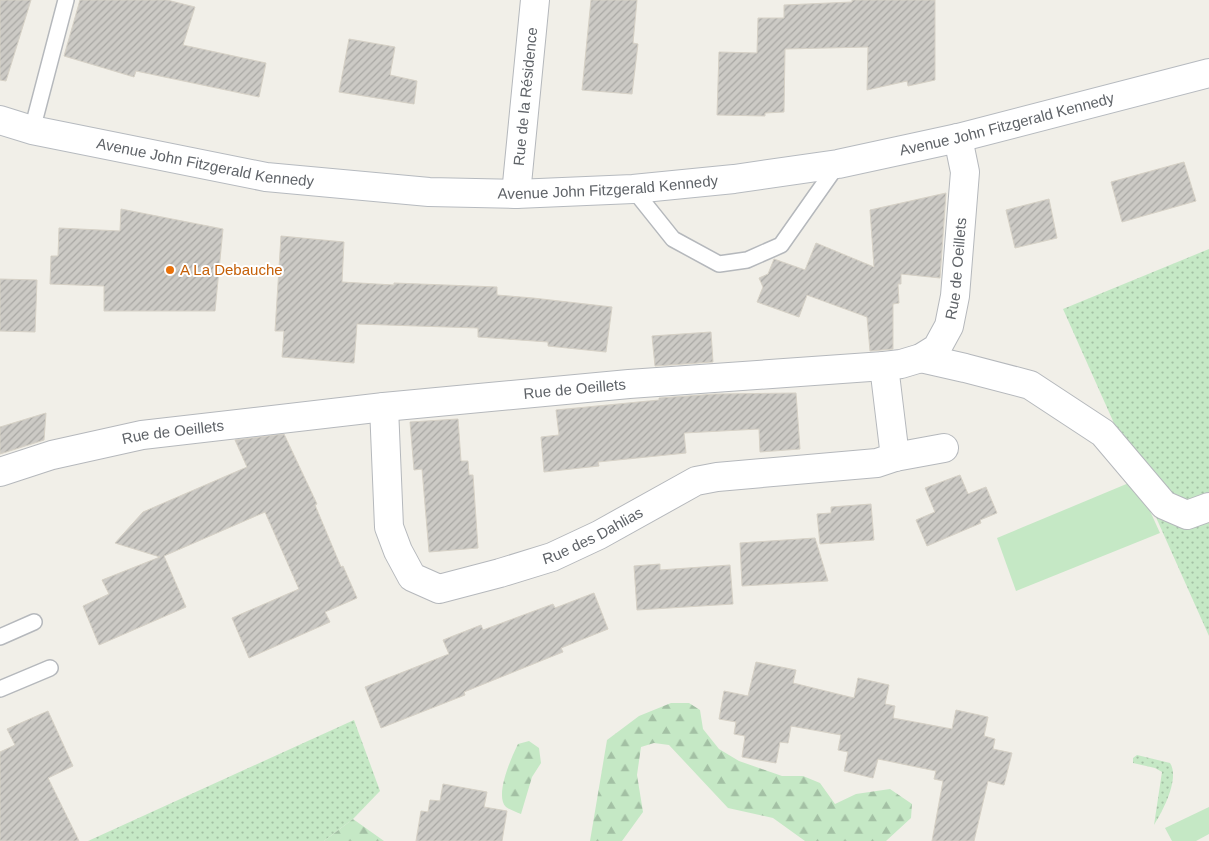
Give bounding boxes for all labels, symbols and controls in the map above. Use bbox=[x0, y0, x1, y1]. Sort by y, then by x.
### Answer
street label: Rue de la Résidence bbox=[510, 26, 540, 167]
street label: Avenue John Fitzgerald Kennedy bbox=[898, 89, 1116, 158]
street label: Avenue John Fitzgerald Kennedy bbox=[95, 134, 315, 189]
street label: Avenue John Fitzgerald Kennedy bbox=[498, 172, 719, 202]
street label: Rue de Oeillets bbox=[941, 217, 969, 321]
place label: A La Debauche bbox=[180, 261, 283, 278]
marker: A La Debauche bbox=[164, 264, 176, 276]
street label: Rue de Oeillets bbox=[523, 375, 626, 402]
street label: Rue de Oeillets bbox=[120, 417, 225, 447]
street label: Rue des Dahlias bbox=[540, 503, 646, 567]

